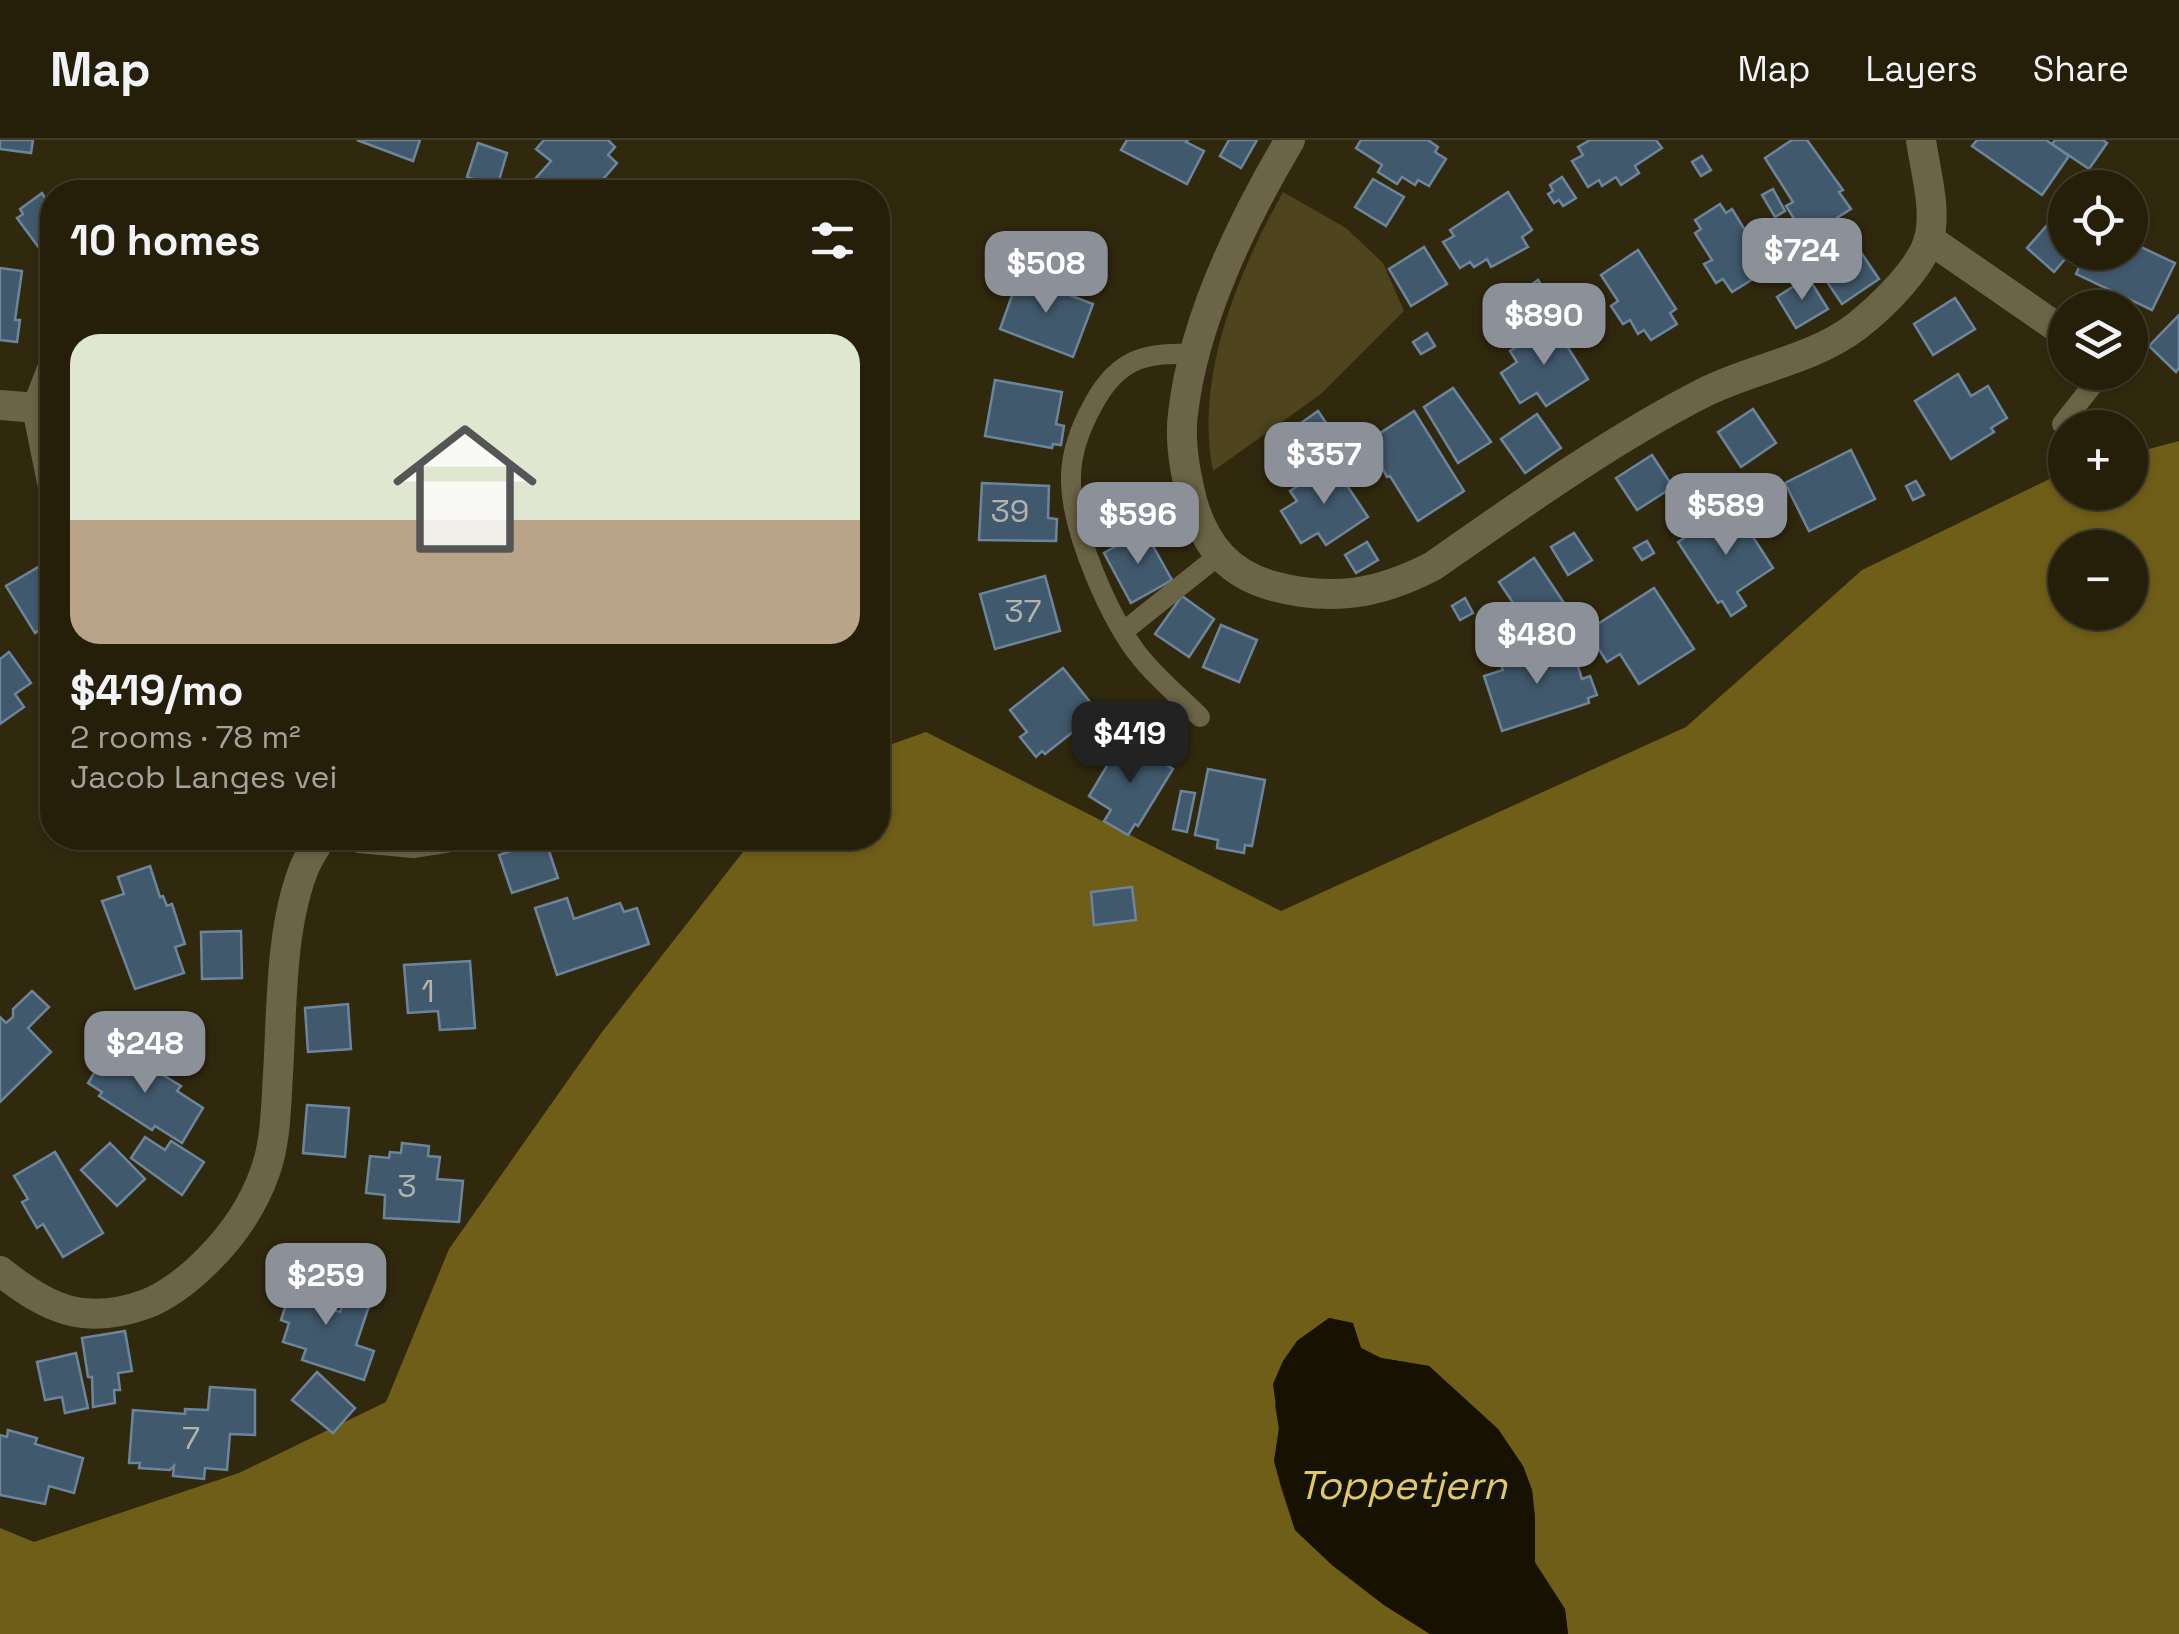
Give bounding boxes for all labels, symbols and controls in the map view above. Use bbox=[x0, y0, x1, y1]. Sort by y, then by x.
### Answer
text: Map bbox=[50, 39, 151, 100]
text: Map bbox=[1737, 47, 1810, 91]
text: Layers bbox=[1865, 47, 1978, 91]
text: Share bbox=[2033, 47, 2129, 91]
map controls bbox=[2048, 170, 2148, 630]
button: locate bbox=[2048, 170, 2148, 270]
icon: filters bbox=[805, 213, 860, 268]
text: 10 homes bbox=[70, 214, 261, 267]
pin: $724 bbox=[1743, 218, 1861, 303]
text: $724 bbox=[1764, 230, 1840, 270]
pin: $508 bbox=[987, 231, 1105, 316]
text: $508 bbox=[1007, 243, 1085, 283]
pin: $890 bbox=[1485, 283, 1603, 368]
button: layers bbox=[2048, 290, 2148, 390]
text: $890 bbox=[1504, 295, 1584, 335]
icon: home bbox=[375, 399, 555, 579]
button: + bbox=[2048, 410, 2148, 510]
pin: $357 bbox=[1265, 422, 1383, 507]
text: $357 bbox=[1286, 434, 1362, 474]
pin: $589 bbox=[1667, 473, 1785, 558]
pin: $596 bbox=[1079, 482, 1197, 567]
text: $589 bbox=[1687, 485, 1765, 525]
house number: 39 bbox=[991, 491, 1029, 531]
text: $596 bbox=[1099, 494, 1177, 534]
button: − bbox=[2048, 530, 2148, 630]
house number: 37 bbox=[1004, 591, 1042, 631]
pin: $480 bbox=[1478, 602, 1596, 687]
text: $480 bbox=[1497, 614, 1577, 654]
text: $419/mo bbox=[70, 664, 243, 717]
pin: $419 bbox=[1071, 701, 1189, 786]
text: $419 bbox=[1094, 713, 1166, 753]
text: 2 rooms · 78 m² bbox=[70, 717, 301, 757]
text: Jacob Langes vei bbox=[70, 757, 337, 797]
house number: 1 bbox=[421, 971, 435, 1011]
pin: $248 bbox=[86, 1011, 204, 1096]
text: $248 bbox=[106, 1023, 184, 1063]
house number: 3 bbox=[397, 1166, 417, 1206]
pin: $259 bbox=[267, 1243, 385, 1328]
text: $259 bbox=[287, 1255, 365, 1295]
house number: 7 bbox=[182, 1418, 200, 1458]
water label: Toppetjern bbox=[1297, 1460, 1509, 1511]

